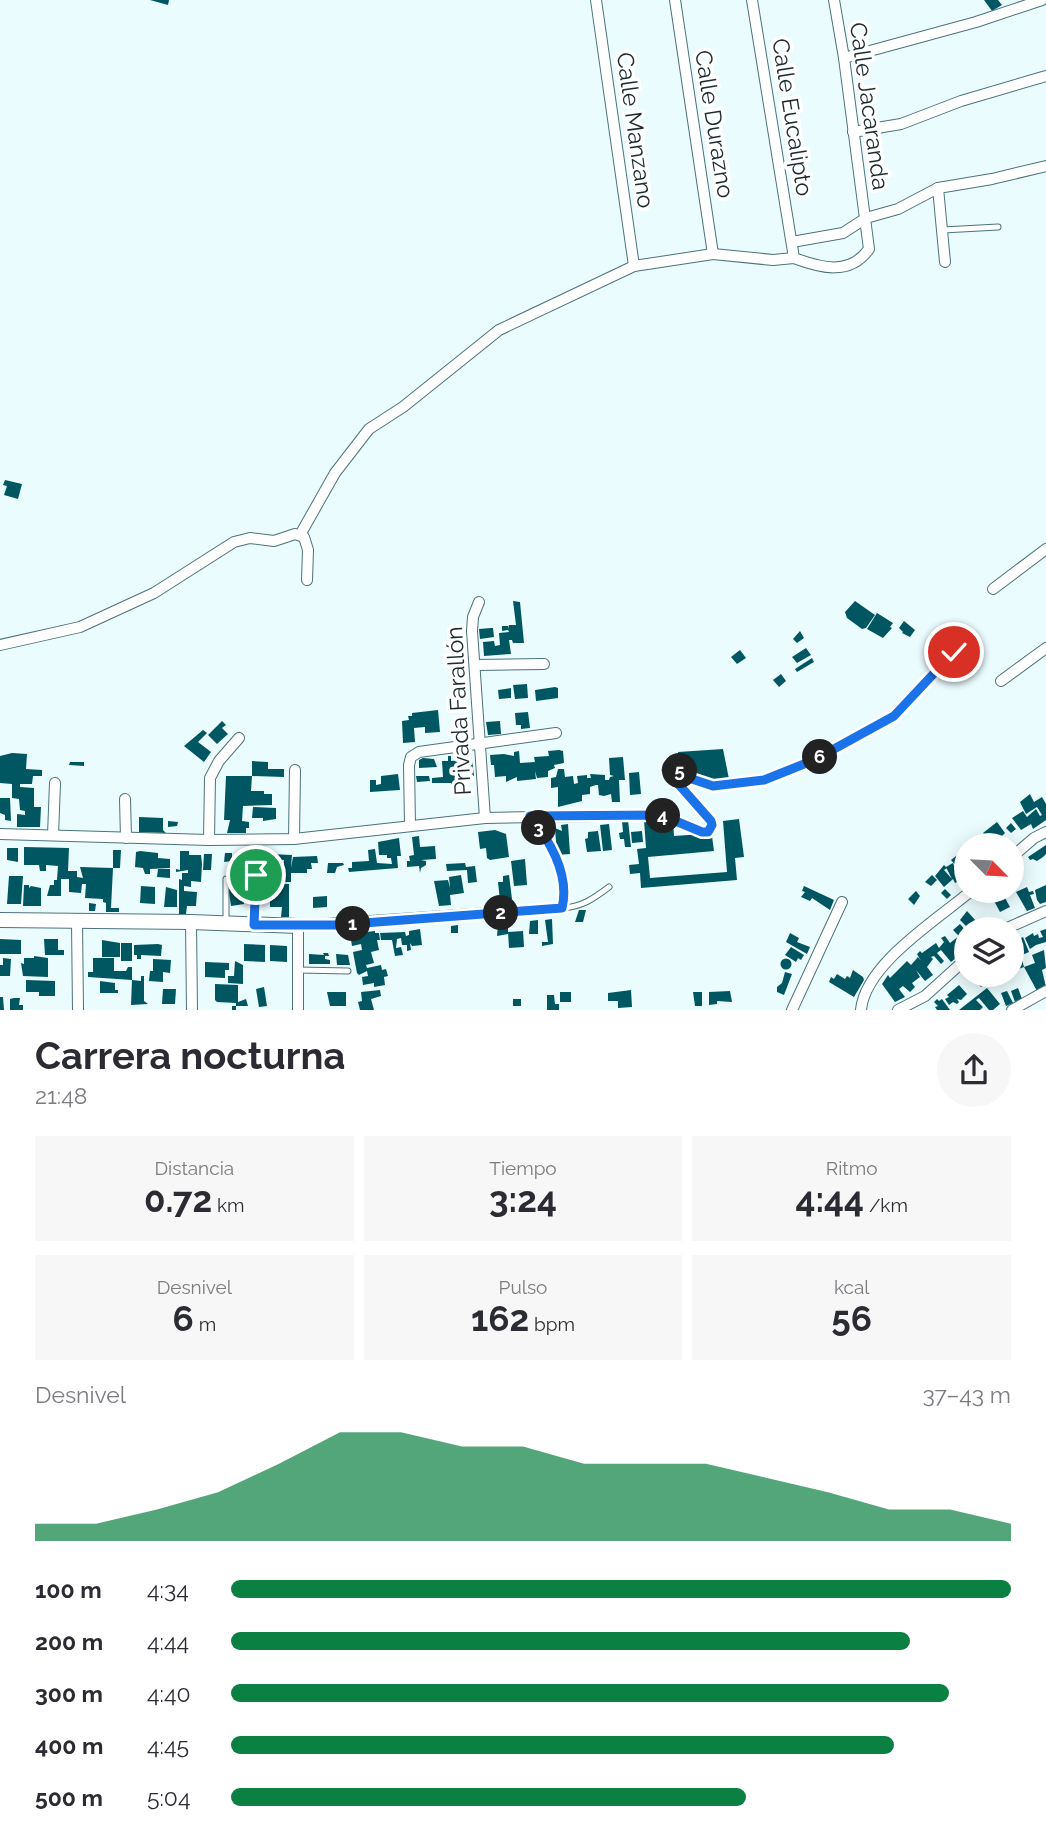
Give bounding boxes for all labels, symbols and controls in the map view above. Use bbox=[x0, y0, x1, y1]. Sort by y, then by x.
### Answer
street label: Calle Jacaranda bbox=[845, 20, 895, 192]
street label: Calle Eucalipto bbox=[767, 36, 819, 198]
street label: Calle Durazno bbox=[690, 48, 740, 200]
street label: Calle Manzano bbox=[612, 50, 660, 210]
pin bbox=[924, 622, 984, 682]
street label: Privada Farallón bbox=[440, 626, 476, 796]
icon: check bbox=[935, 633, 973, 671]
pin: 6 bbox=[802, 740, 838, 774]
text: 6 bbox=[814, 745, 825, 767]
pin: 5 bbox=[662, 754, 698, 788]
text: 5 bbox=[674, 759, 685, 781]
pin: 4 bbox=[646, 798, 680, 834]
text: 4 bbox=[657, 804, 668, 826]
pin: 3 bbox=[522, 810, 556, 846]
text: 3 bbox=[533, 816, 544, 838]
north arrow bbox=[954, 833, 1024, 903]
map controls bbox=[954, 833, 1024, 987]
pin bbox=[226, 845, 286, 905]
icon: arrive bbox=[237, 856, 275, 894]
pin: 2 bbox=[484, 895, 518, 930]
text: 2 bbox=[495, 901, 506, 923]
pin: 1 bbox=[336, 906, 370, 942]
text: 1 bbox=[348, 912, 357, 934]
button: layers bbox=[954, 917, 1024, 987]
text: Carrera nocturna bbox=[35, 1033, 345, 1078]
button: share bbox=[937, 1033, 1011, 1107]
text: 21:48 bbox=[35, 1082, 87, 1109]
text: Distancia bbox=[155, 1157, 234, 1179]
text: Tiempo bbox=[489, 1157, 557, 1179]
text: Ritmo bbox=[826, 1157, 877, 1179]
text: 0.72 bbox=[144, 1179, 212, 1220]
text: 3:24 bbox=[489, 1179, 557, 1220]
text: 4:44 bbox=[795, 1179, 864, 1220]
text: km bbox=[212, 1194, 245, 1216]
text: /km bbox=[864, 1194, 908, 1216]
text: Desnivel bbox=[157, 1276, 232, 1298]
text: Pulso bbox=[499, 1276, 547, 1298]
text: kcal bbox=[834, 1276, 869, 1298]
text: 6 bbox=[173, 1298, 194, 1339]
text: 162 bbox=[471, 1298, 529, 1339]
text: 56 bbox=[831, 1298, 872, 1339]
text: m bbox=[194, 1313, 216, 1335]
text: bpm bbox=[529, 1313, 575, 1335]
text: Desnivel bbox=[35, 1381, 126, 1408]
text: 37–43 m bbox=[922, 1381, 1011, 1408]
text: 100 m bbox=[35, 1576, 102, 1603]
text: 4:34 bbox=[147, 1576, 189, 1603]
text: 200 m bbox=[35, 1628, 103, 1655]
text: 4:44 bbox=[147, 1628, 189, 1655]
text: 300 m bbox=[35, 1680, 103, 1707]
text: 4:40 bbox=[147, 1680, 191, 1707]
text: 400 m bbox=[35, 1732, 103, 1759]
text: 4:45 bbox=[147, 1732, 189, 1759]
text: 500 m bbox=[35, 1784, 103, 1811]
text: 5:04 bbox=[147, 1784, 191, 1811]

